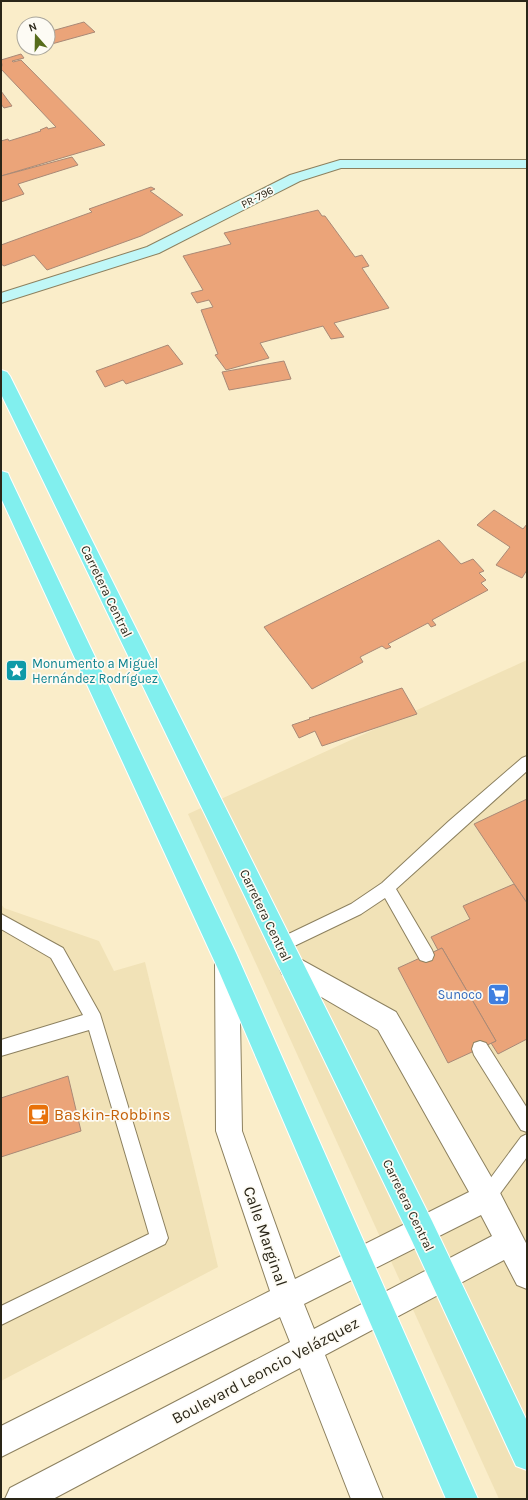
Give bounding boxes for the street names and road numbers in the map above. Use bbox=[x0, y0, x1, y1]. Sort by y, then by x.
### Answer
street label: PR-796 bbox=[239, 184, 276, 211]
street label: Carretera Central bbox=[78, 543, 135, 640]
street label: Carretera Central bbox=[237, 867, 294, 964]
street label: Carretera Central bbox=[380, 1157, 437, 1254]
street label: Calle Marginal bbox=[240, 1184, 291, 1289]
street label: Boulevard Leoncio Velázquez bbox=[168, 1313, 362, 1428]

